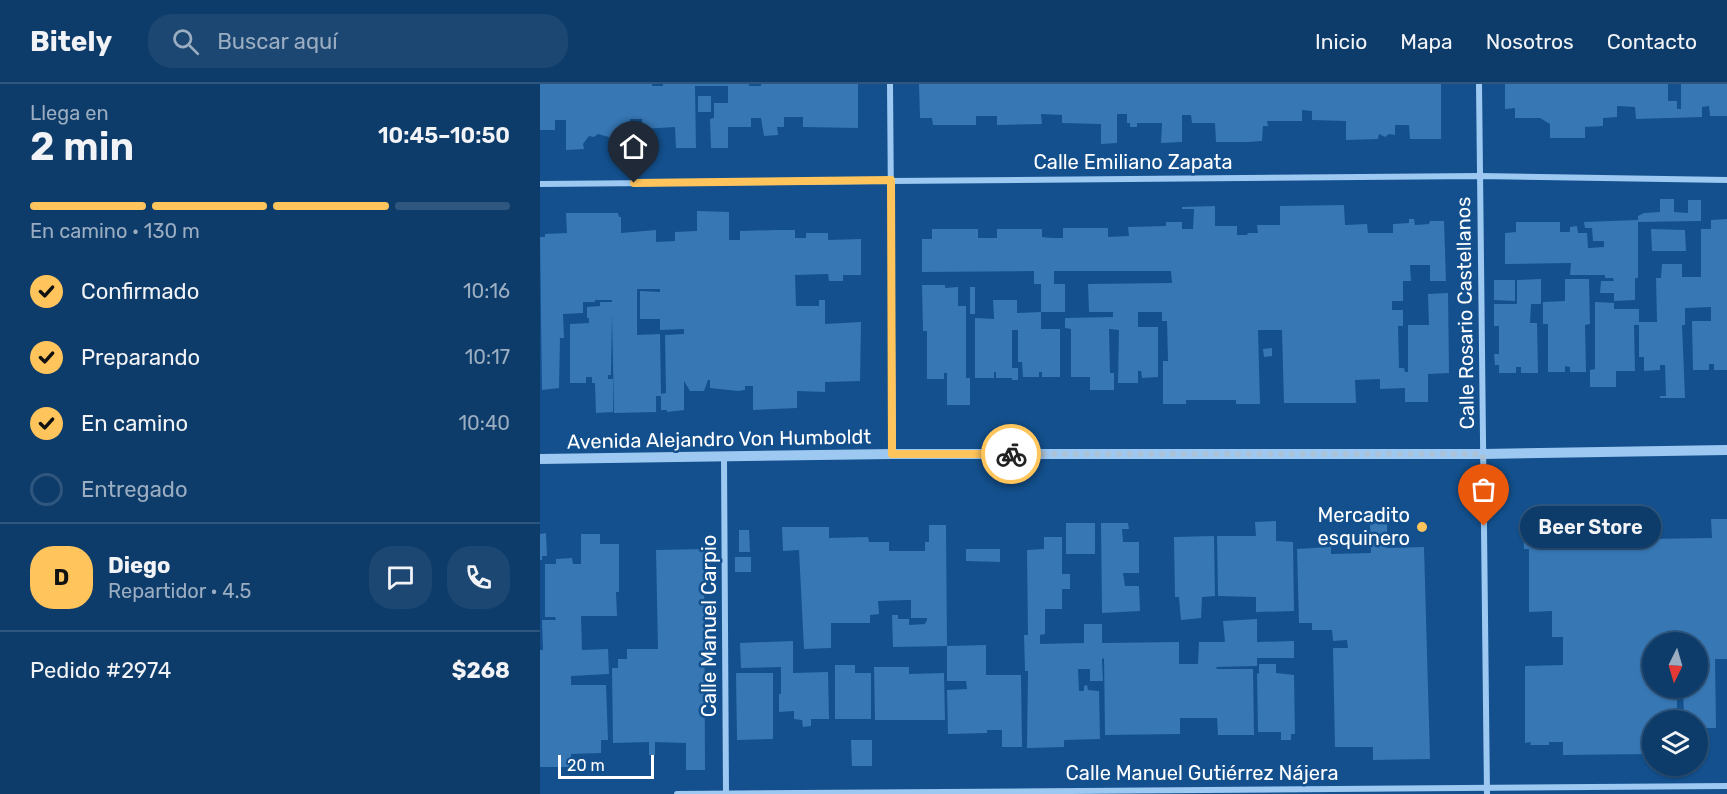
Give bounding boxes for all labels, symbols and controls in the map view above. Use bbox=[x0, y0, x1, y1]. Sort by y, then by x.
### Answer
search box bbox=[148, 14, 568, 68]
text: Bitely bbox=[30, 25, 112, 58]
icon: search bbox=[169, 25, 202, 58]
text: Buscar aquí bbox=[217, 28, 338, 55]
text: Inicio bbox=[1315, 29, 1367, 54]
text: Mapa bbox=[1400, 29, 1453, 54]
text: Nosotros bbox=[1486, 29, 1574, 54]
text: Contacto bbox=[1607, 29, 1697, 54]
text: Llega en bbox=[30, 101, 109, 125]
pin bbox=[608, 121, 659, 183]
text: 10:45–10:50 bbox=[378, 122, 510, 149]
text: 2 min bbox=[30, 124, 134, 170]
icon: home bbox=[617, 130, 650, 163]
street label: Calle Emiliano Zapata bbox=[1034, 150, 1232, 174]
street label: Calle Rosario Castellanos bbox=[1451, 196, 1479, 430]
text: En camino · 130 m bbox=[30, 219, 200, 243]
icon: check bbox=[30, 275, 63, 308]
text: Confirmado bbox=[81, 278, 199, 305]
text: 10:16 bbox=[463, 279, 510, 303]
icon: check bbox=[30, 341, 63, 374]
text: Preparando bbox=[81, 344, 200, 371]
text: 10:17 bbox=[465, 345, 510, 369]
icon: check bbox=[30, 407, 63, 440]
text: En camino bbox=[81, 410, 188, 437]
text: 10:40 bbox=[459, 411, 510, 435]
street label: Avenida Alejandro Von Humboldt bbox=[567, 424, 872, 454]
courier bbox=[981, 424, 1041, 484]
icon: bike bbox=[995, 438, 1028, 471]
pin bbox=[1458, 464, 1509, 526]
icon: bag bbox=[1467, 473, 1500, 506]
text: Entregado bbox=[81, 476, 188, 503]
place label: Mercadito esquinero bbox=[1317, 503, 1410, 550]
callout: Beer Store bbox=[1520, 505, 1661, 547]
text: Beer Store bbox=[1538, 515, 1643, 539]
marker: Mercadito esquinero bbox=[1415, 520, 1429, 534]
street label: Calle Manuel Carpio bbox=[697, 535, 721, 717]
button: chat bbox=[369, 546, 432, 609]
button: phone bbox=[447, 546, 510, 609]
text: Diego bbox=[108, 552, 171, 579]
text: D bbox=[54, 564, 69, 591]
text: Repartidor · 4.5 bbox=[108, 579, 251, 603]
north arrow bbox=[1642, 632, 1708, 698]
map controls bbox=[1642, 632, 1708, 776]
text: Pedido #2974 bbox=[30, 657, 171, 684]
text: $268 bbox=[452, 657, 510, 684]
button: layers bbox=[1642, 710, 1708, 776]
scale bar bbox=[558, 752, 654, 780]
text: 20 m bbox=[567, 756, 605, 775]
street label: Calle Manuel Gutiérrez Nájera bbox=[1066, 761, 1338, 785]

